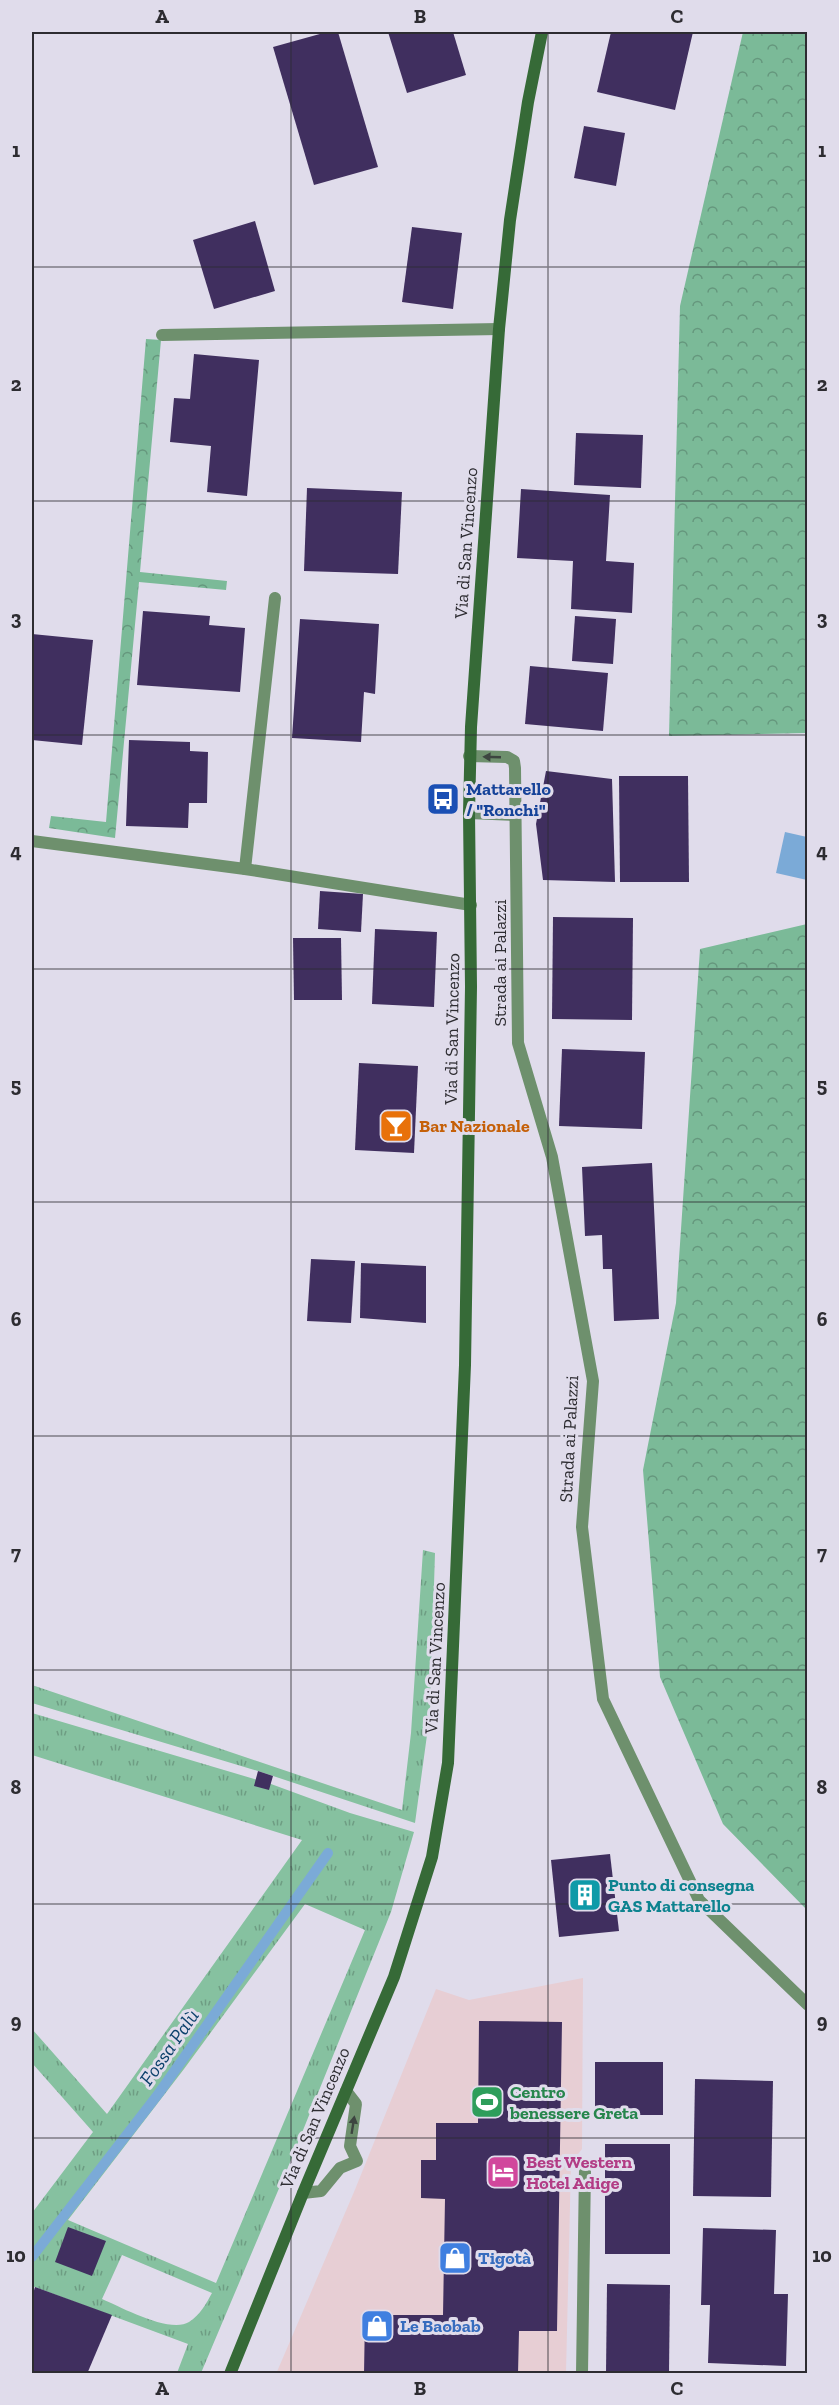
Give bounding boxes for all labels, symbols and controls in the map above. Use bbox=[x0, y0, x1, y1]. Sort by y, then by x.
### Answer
text: A bbox=[155, 4, 169, 28]
text: B bbox=[414, 4, 426, 28]
text: C bbox=[671, 4, 684, 28]
text: 1 bbox=[12, 138, 20, 162]
text: 1 bbox=[818, 138, 826, 162]
text: 2 bbox=[11, 372, 22, 396]
text: 2 bbox=[817, 372, 828, 396]
street label: Via di San Vincenzo bbox=[450, 467, 482, 620]
text: 3 bbox=[11, 606, 22, 630]
text: 3 bbox=[817, 606, 828, 630]
one-way arrow bbox=[483, 752, 502, 762]
place label: Mattarello / "Ronchi" bbox=[466, 778, 551, 821]
bus stop icon: Mattarello / "Ronchi" bbox=[425, 781, 461, 817]
text: 4 bbox=[10, 839, 22, 863]
text: 4 bbox=[816, 839, 828, 863]
street label: Strada ai Palazzi bbox=[489, 899, 511, 1027]
street label: Via di San Vincenzo bbox=[440, 953, 464, 1106]
text: 5 bbox=[11, 1073, 21, 1097]
text: 5 bbox=[817, 1073, 827, 1097]
bar icon: Bar Nazionale bbox=[378, 1108, 414, 1144]
place label: Bar Nazionale bbox=[419, 1115, 530, 1137]
text: 6 bbox=[11, 1307, 22, 1331]
text: 6 bbox=[817, 1307, 828, 1331]
street label: Strada ai Palazzi bbox=[555, 1375, 583, 1503]
text: 7 bbox=[11, 1541, 21, 1565]
text: 7 bbox=[817, 1541, 827, 1565]
street label: Via di San Vincenzo bbox=[420, 1582, 450, 1735]
text: 8 bbox=[11, 1775, 22, 1799]
text: 8 bbox=[817, 1775, 828, 1799]
place label: Punto di consegna GAS Mattarello bbox=[608, 1874, 754, 1917]
building icon: Punto di consegna GAS Mattarello bbox=[567, 1877, 603, 1913]
water label: Fossa Palù bbox=[134, 2004, 204, 2090]
text: 9 bbox=[11, 2009, 22, 2033]
text: 9 bbox=[817, 2009, 828, 2033]
street label: Via di San Vincenzo bbox=[275, 2044, 355, 2193]
place label: Centro benessere Greta bbox=[509, 2081, 638, 2124]
sports icon: Centro benessere Greta bbox=[469, 2084, 505, 2120]
one-way arrow bbox=[349, 2116, 358, 2135]
place label: Best Western Hotel Adige bbox=[526, 2151, 633, 2194]
hotel icon: Best Western Hotel Adige bbox=[485, 2154, 521, 2190]
shop icon: Tigotà bbox=[437, 2240, 473, 2276]
text: 10 bbox=[6, 2243, 26, 2267]
text: 10 bbox=[812, 2243, 832, 2267]
place label: Tigotà bbox=[478, 2247, 531, 2269]
shop icon: Le Baobab bbox=[359, 2308, 395, 2344]
place label: Le Baobab bbox=[400, 2315, 481, 2337]
text: A bbox=[155, 2376, 169, 2400]
text: B bbox=[414, 2376, 426, 2400]
text: C bbox=[671, 2376, 684, 2400]

